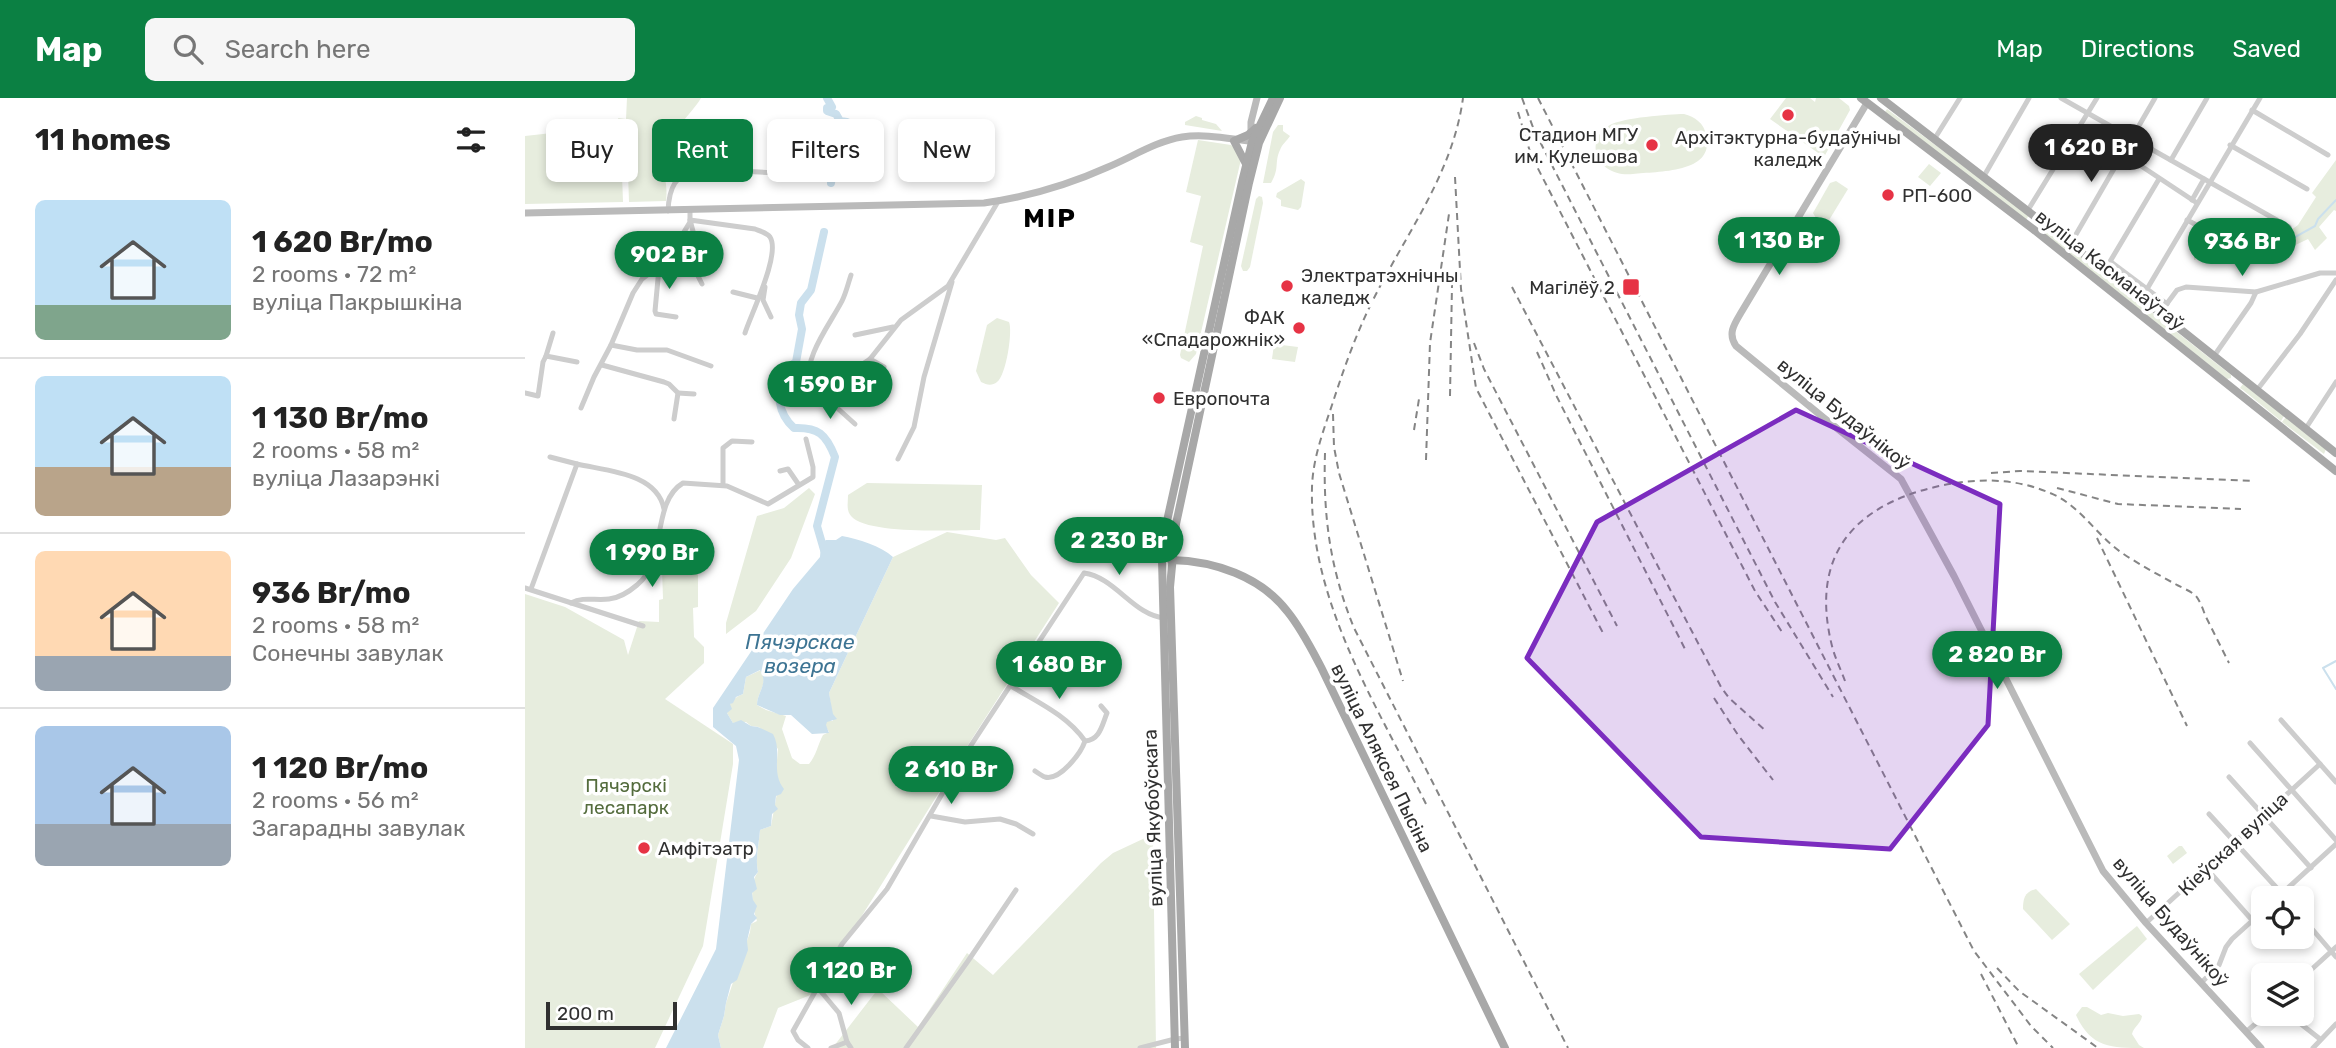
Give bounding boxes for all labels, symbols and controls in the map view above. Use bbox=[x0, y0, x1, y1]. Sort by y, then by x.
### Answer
search box bbox=[145, 18, 635, 81]
text: Map bbox=[35, 30, 103, 69]
icon: search bbox=[169, 30, 207, 68]
text: Search here bbox=[225, 34, 370, 65]
text: Map bbox=[1996, 35, 2043, 63]
text: Directions bbox=[2081, 35, 2194, 63]
text: Saved bbox=[2232, 35, 2301, 63]
marker: Архітэктурна-будаўнічы каледж bbox=[1780, 107, 1796, 123]
chip: Buy bbox=[546, 119, 638, 182]
chip: Rent bbox=[652, 119, 753, 182]
chip: Filters bbox=[767, 119, 884, 182]
chip: New bbox=[898, 119, 995, 182]
icon: filters bbox=[452, 121, 490, 159]
text: 11 homes bbox=[35, 122, 171, 158]
place label: Стадион МГУ им. Кулешова bbox=[1514, 123, 1639, 168]
pin: 1 620 Br bbox=[2019, 125, 2163, 184]
place label: Архітэктурна-будаўнічы каледж bbox=[1675, 126, 1901, 171]
text: 1 620 Br bbox=[2044, 133, 2138, 161]
marker: Стадион МГУ им. Кулешова bbox=[1644, 137, 1660, 153]
place label: РП-600 bbox=[1902, 184, 1972, 207]
marker: РП-600 bbox=[1880, 187, 1896, 203]
district label: МІР bbox=[1023, 203, 1077, 234]
street label: вуліца Касманаўтаў bbox=[2031, 205, 2189, 335]
pin: 1 130 Br bbox=[1707, 218, 1851, 277]
pin: 936 Br bbox=[2185, 218, 2299, 278]
text: 1 620 Br/mo bbox=[252, 224, 433, 260]
text: 1 130 Br bbox=[1734, 226, 1824, 254]
text: 936 Br bbox=[2204, 227, 2280, 255]
icon: home bbox=[91, 228, 175, 312]
pin: 902 Br bbox=[612, 232, 726, 291]
text: 902 Br bbox=[631, 240, 707, 268]
text: 2 rooms · 72 m² bbox=[252, 260, 416, 288]
place label: Электратэхнічны каледж bbox=[1301, 264, 1458, 309]
place label: Магілёў 2 bbox=[1529, 276, 1615, 299]
marker: Магілёў 2 bbox=[1621, 277, 1641, 297]
marker: Электратэхнічны каледж bbox=[1279, 278, 1295, 294]
text: вуліца Пакрышкіна bbox=[252, 288, 462, 316]
place label: ФАК «Спадарожнік» bbox=[1142, 306, 1285, 351]
marker: ФАК «Спадарожнік» bbox=[1291, 320, 1307, 336]
street label: вуліца Будаўнікоў bbox=[1773, 353, 1915, 475]
pin: 1 590 Br bbox=[758, 362, 902, 421]
text: 1 590 Br bbox=[783, 370, 877, 398]
place label: Европочта bbox=[1173, 387, 1270, 410]
marker: Европочта bbox=[1151, 390, 1167, 406]
text: 1 130 Br/mo bbox=[252, 400, 429, 436]
icon: home bbox=[91, 404, 175, 488]
text: 2 rooms · 58 m² bbox=[252, 436, 419, 464]
text: вуліца Лазарэнкі bbox=[252, 464, 440, 492]
pin: 2 230 Br bbox=[1047, 518, 1191, 577]
text: 2 230 Br bbox=[1070, 526, 1168, 554]
pin: 1 990 Br bbox=[580, 530, 724, 589]
text: 1 990 Br bbox=[606, 538, 699, 566]
text: 936 Br/mo bbox=[252, 575, 410, 611]
icon: home bbox=[91, 579, 175, 663]
text: 2 rooms · 58 m² bbox=[252, 611, 419, 639]
water label: Пячэрскае возера bbox=[746, 629, 855, 678]
pin: 2 820 Br bbox=[1925, 632, 2069, 691]
text: Сонечны завулак bbox=[252, 639, 444, 667]
text: 2 820 Br bbox=[1948, 640, 2046, 668]
pin: 1 680 Br bbox=[987, 642, 1131, 701]
text: 1 680 Br bbox=[1012, 650, 1106, 678]
street label: вуліца Аляксея Пысіна bbox=[1326, 660, 1438, 856]
street label: вуліца Якубоўскага bbox=[1138, 729, 1168, 907]
pin: 2 610 Br bbox=[879, 746, 1023, 806]
text: 1 120 Br/mo bbox=[252, 750, 428, 786]
icon: home bbox=[91, 754, 175, 838]
text: 2 610 Br bbox=[905, 755, 997, 783]
park label: Пячэрскі лесапарк bbox=[583, 774, 669, 819]
text: 2 rooms · 56 m² bbox=[252, 786, 419, 814]
street label: Кіеўская вуліца bbox=[2173, 787, 2293, 901]
text: Загарадны завулак bbox=[252, 814, 465, 842]
place label: Амфітэатр bbox=[658, 837, 754, 860]
marker: Амфітэатр bbox=[636, 840, 652, 856]
street label: вуліца Будаўнікоў bbox=[2108, 852, 2234, 992]
map controls bbox=[2251, 886, 2314, 1026]
button: locate bbox=[2251, 886, 2314, 949]
pin: 1 120 Br bbox=[779, 948, 923, 1007]
text: 1 120 Br bbox=[806, 956, 896, 984]
button: layers bbox=[2251, 963, 2314, 1026]
scale bar bbox=[546, 999, 677, 1031]
text: 200 m bbox=[557, 1002, 614, 1025]

